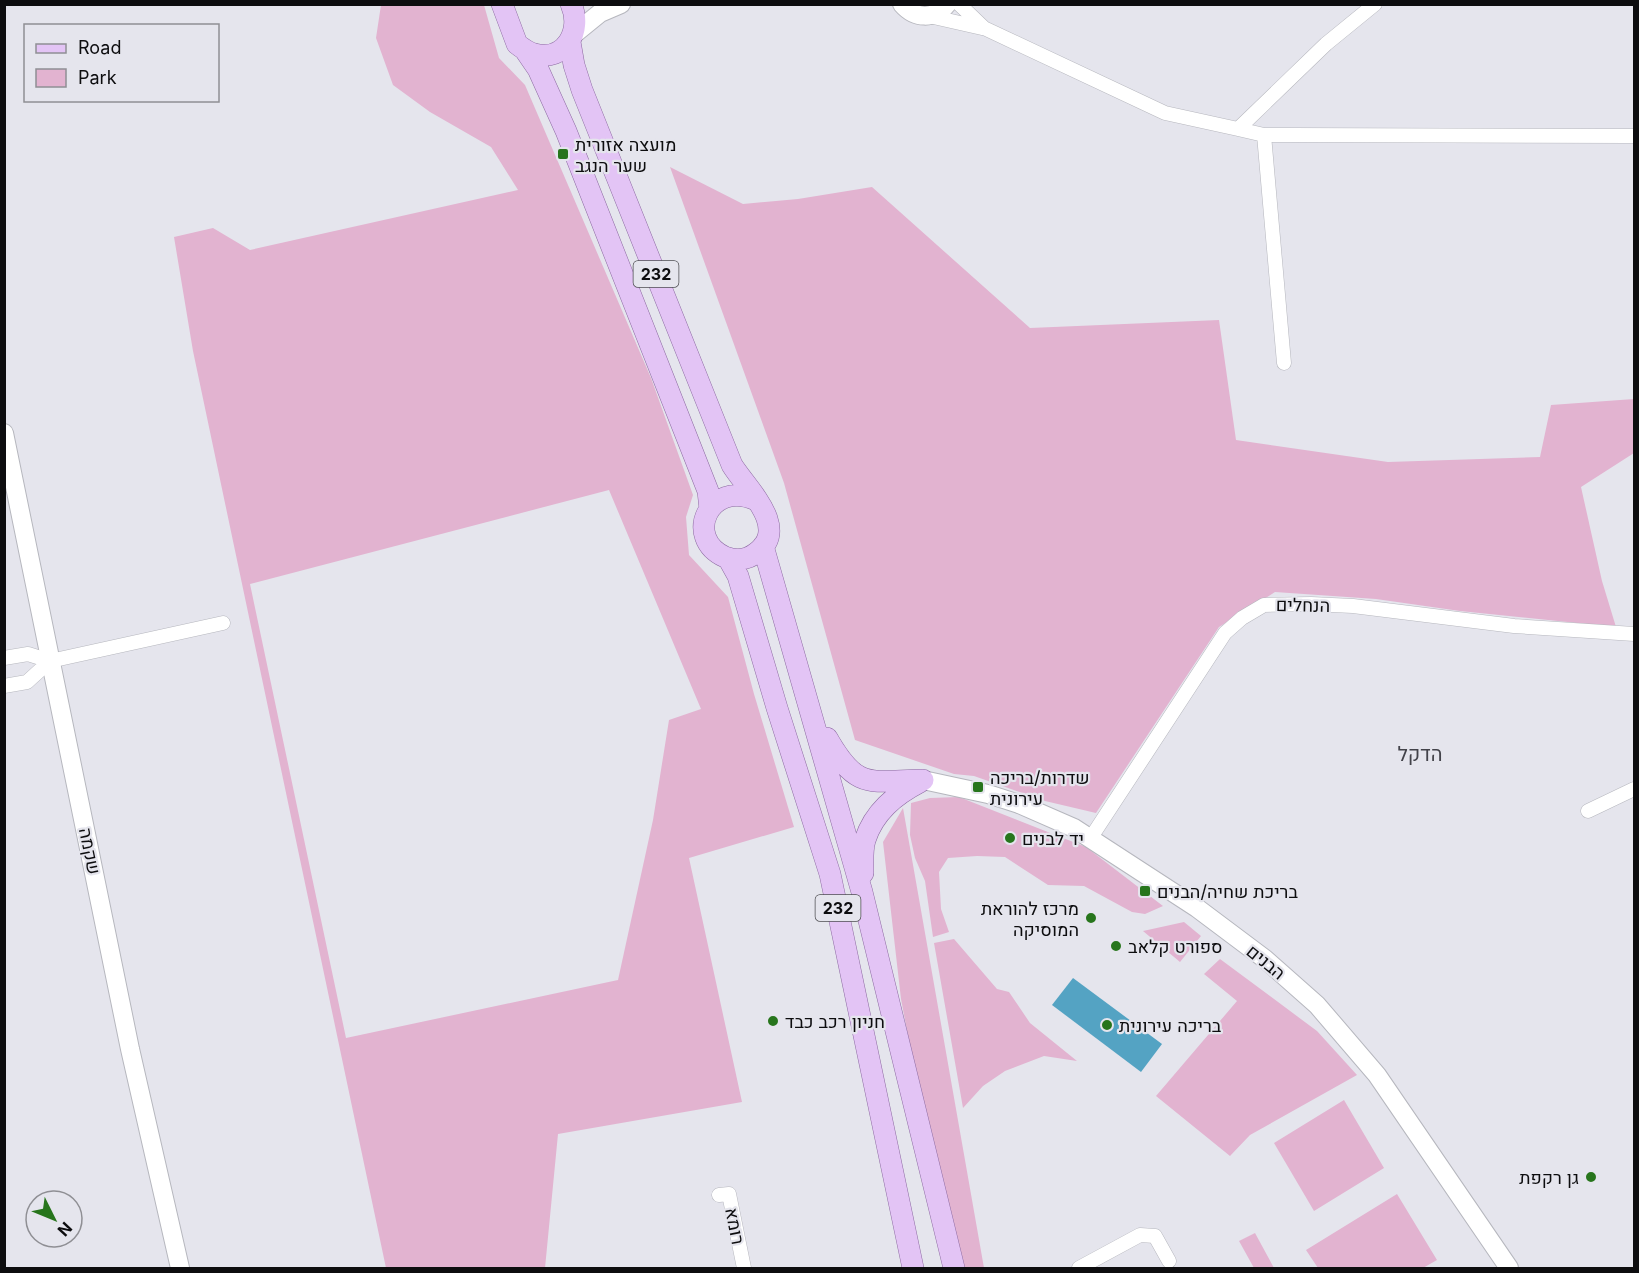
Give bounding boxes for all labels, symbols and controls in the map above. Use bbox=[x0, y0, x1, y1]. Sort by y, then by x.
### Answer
legend bbox=[24, 24, 219, 102]
text: Road bbox=[78, 37, 121, 58]
text: Park bbox=[78, 67, 117, 88]
place label: מועצה אזורית שער הנגב bbox=[575, 134, 676, 176]
marker: מועצה אזורית שער הנגב bbox=[556, 147, 570, 161]
road number: 232 bbox=[634, 261, 678, 287]
street label: הנחלים bbox=[1276, 594, 1330, 616]
district label: הדקל bbox=[1398, 742, 1442, 766]
place label: שדרות/בריכה עירונית bbox=[990, 767, 1090, 809]
marker: שדרות/בריכה עירונית bbox=[971, 780, 985, 794]
street label: שקמה bbox=[75, 826, 105, 876]
place label: יד לבנים bbox=[1022, 828, 1084, 849]
marker: יד לבנים bbox=[1003, 831, 1017, 845]
place label: בריכת שחיה/הבנים bbox=[1157, 881, 1298, 902]
marker: בריכת שחיה/הבנים bbox=[1138, 884, 1152, 898]
road number: 232 bbox=[816, 895, 860, 921]
place label: מרכז להוראת המוסיקה bbox=[981, 898, 1079, 940]
marker: מרכז להוראת המוסיקה bbox=[1084, 911, 1098, 925]
place label: ספורט קלאב bbox=[1128, 936, 1223, 957]
marker: ספורט קלאב bbox=[1109, 939, 1123, 953]
street label: הבנים bbox=[1243, 940, 1289, 984]
place label: חניון רכב כבד bbox=[785, 1011, 885, 1032]
marker: חניון רכב כבד bbox=[766, 1014, 780, 1028]
place label: בריכה עירונית bbox=[1119, 1015, 1222, 1036]
marker: בריכה עירונית bbox=[1100, 1018, 1114, 1032]
place label: גן רקפת bbox=[1519, 1167, 1579, 1188]
marker: גן רקפת bbox=[1584, 1170, 1598, 1184]
north arrow bbox=[24, 1189, 84, 1249]
street label: רומא bbox=[721, 1206, 749, 1246]
text: N bbox=[53, 1218, 76, 1241]

